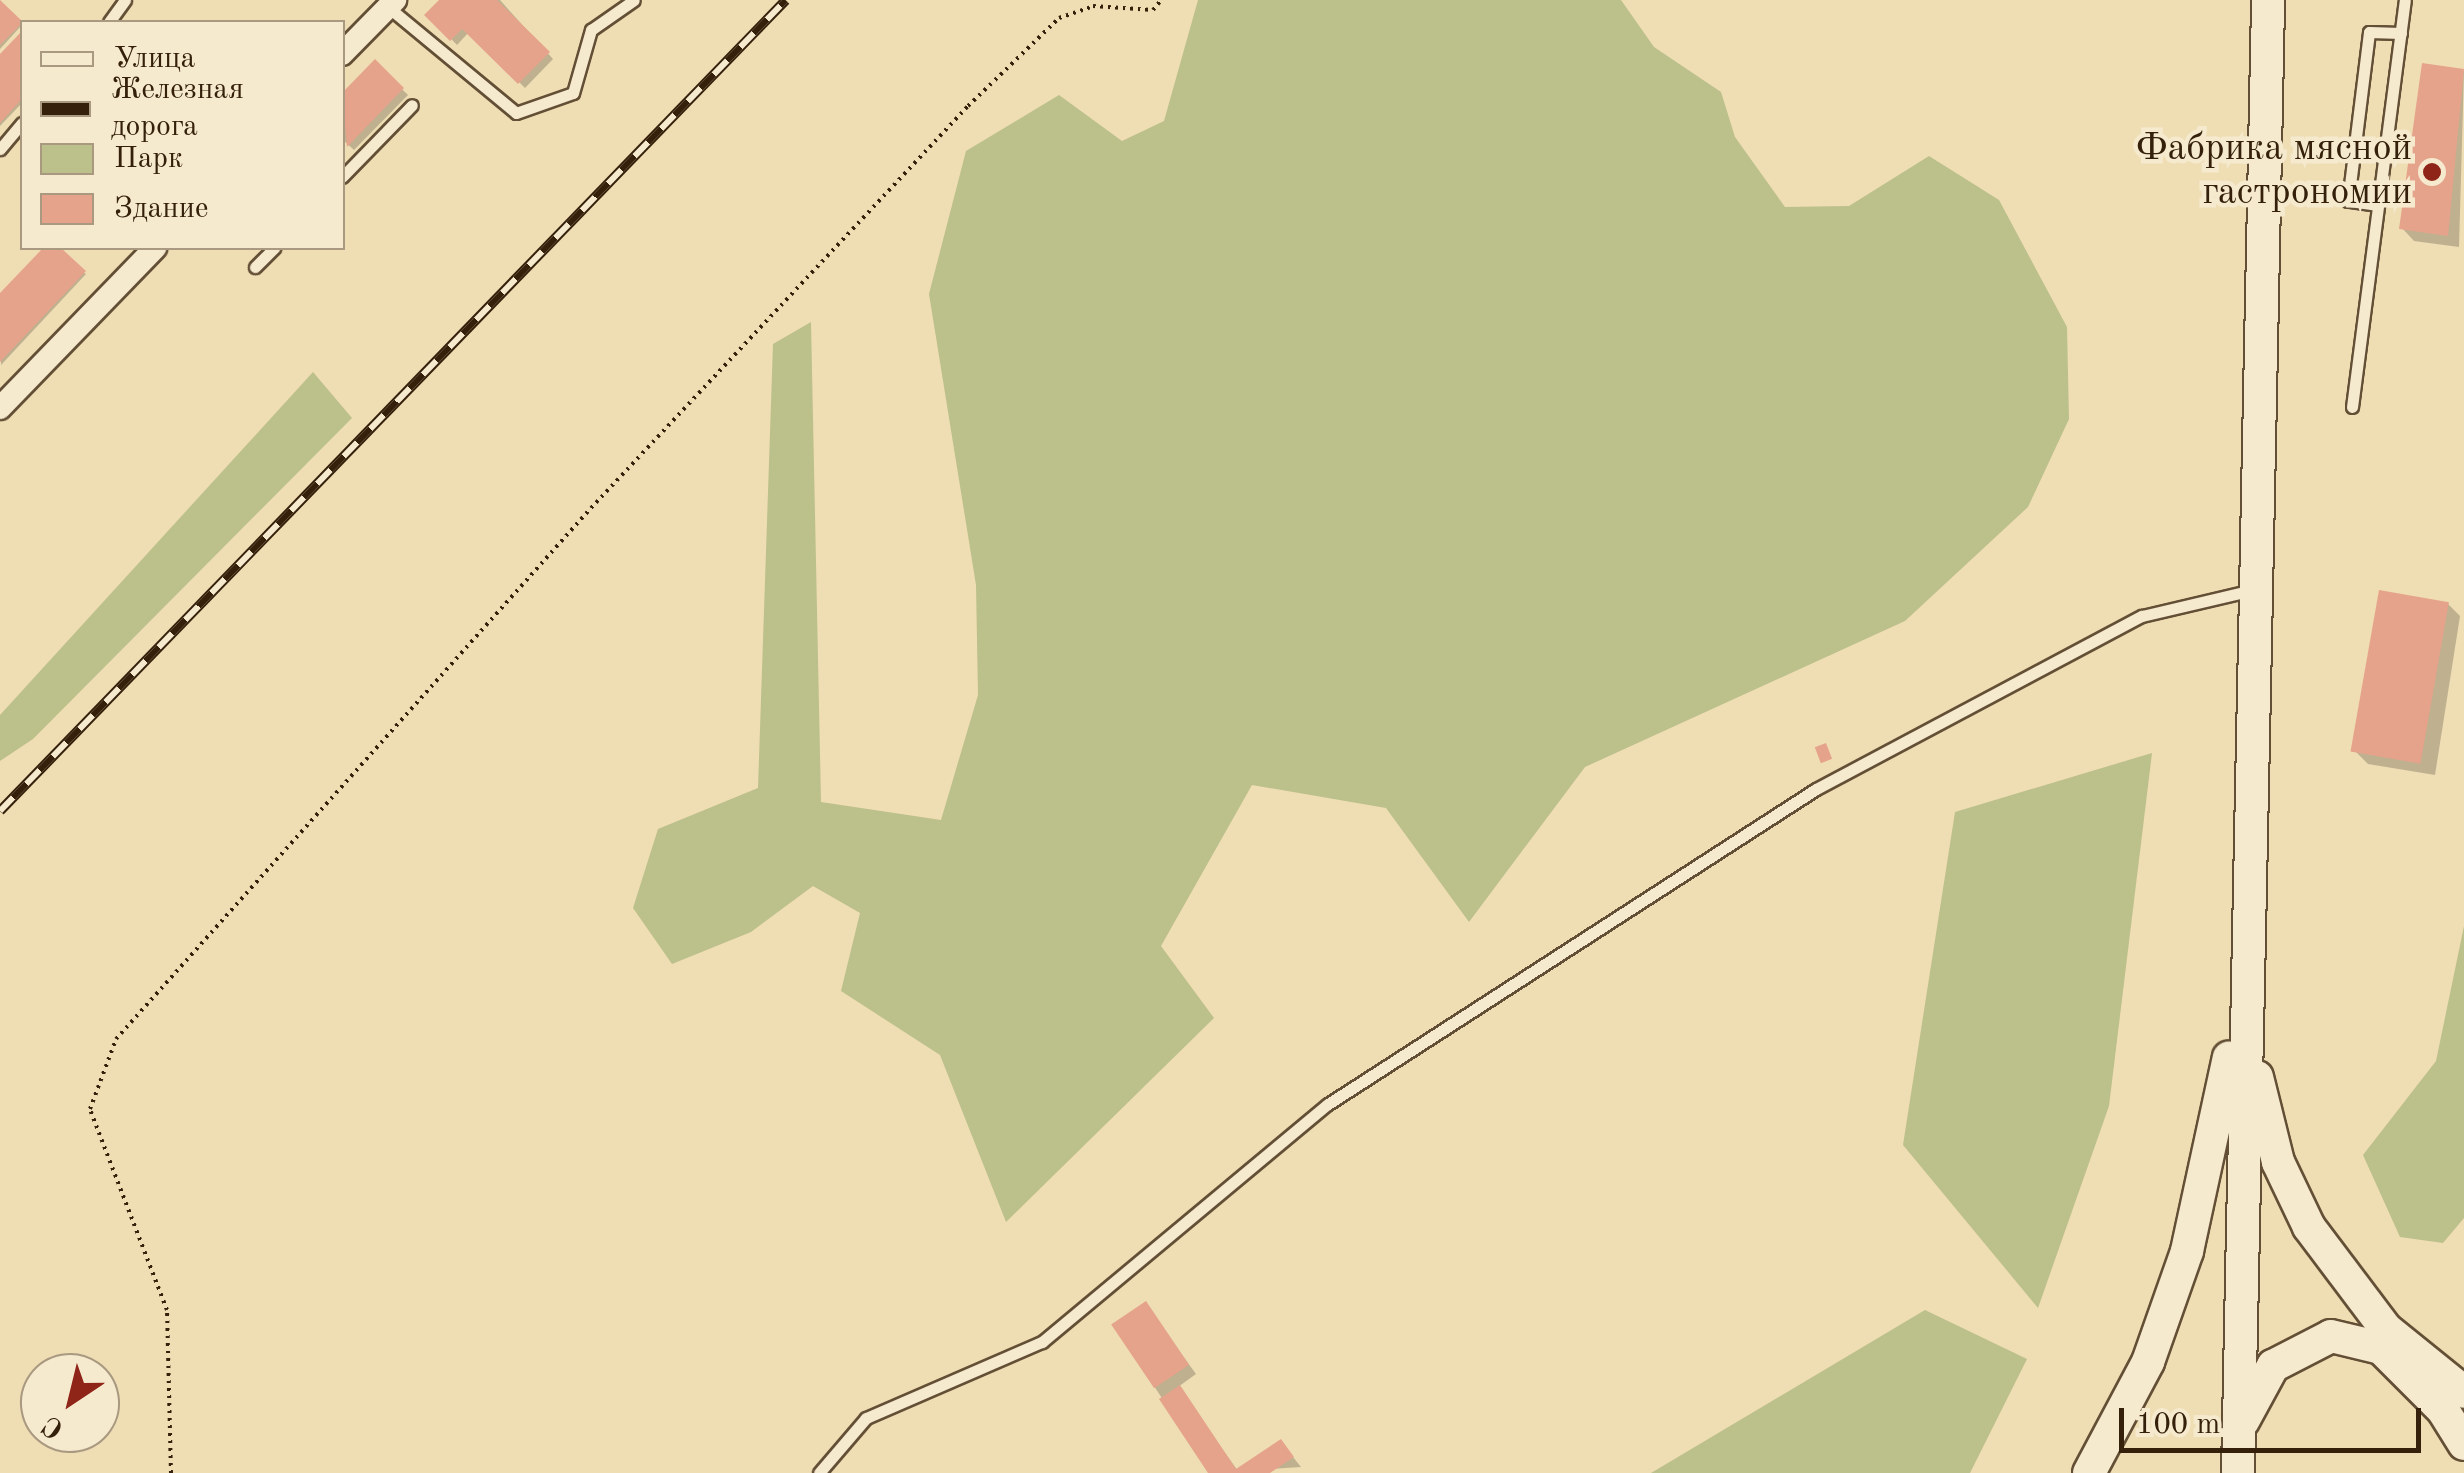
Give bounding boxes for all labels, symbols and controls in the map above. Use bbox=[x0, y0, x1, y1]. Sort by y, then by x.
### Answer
legend bbox=[20, 20, 345, 250]
text: Улица bbox=[114, 44, 195, 74]
text: Железная дорога bbox=[111, 75, 244, 142]
place label: Фабрика мясной гастрономии bbox=[2136, 127, 2412, 216]
text: Парк bbox=[114, 144, 183, 174]
marker: Фабрика мясной гастрономии bbox=[2421, 161, 2443, 183]
text: Здание bbox=[114, 194, 209, 224]
north arrow bbox=[20, 1353, 120, 1453]
scale bar bbox=[2124, 1388, 2426, 1450]
text: С bbox=[38, 1409, 70, 1443]
text: 100 m bbox=[2136, 1410, 2220, 1440]

